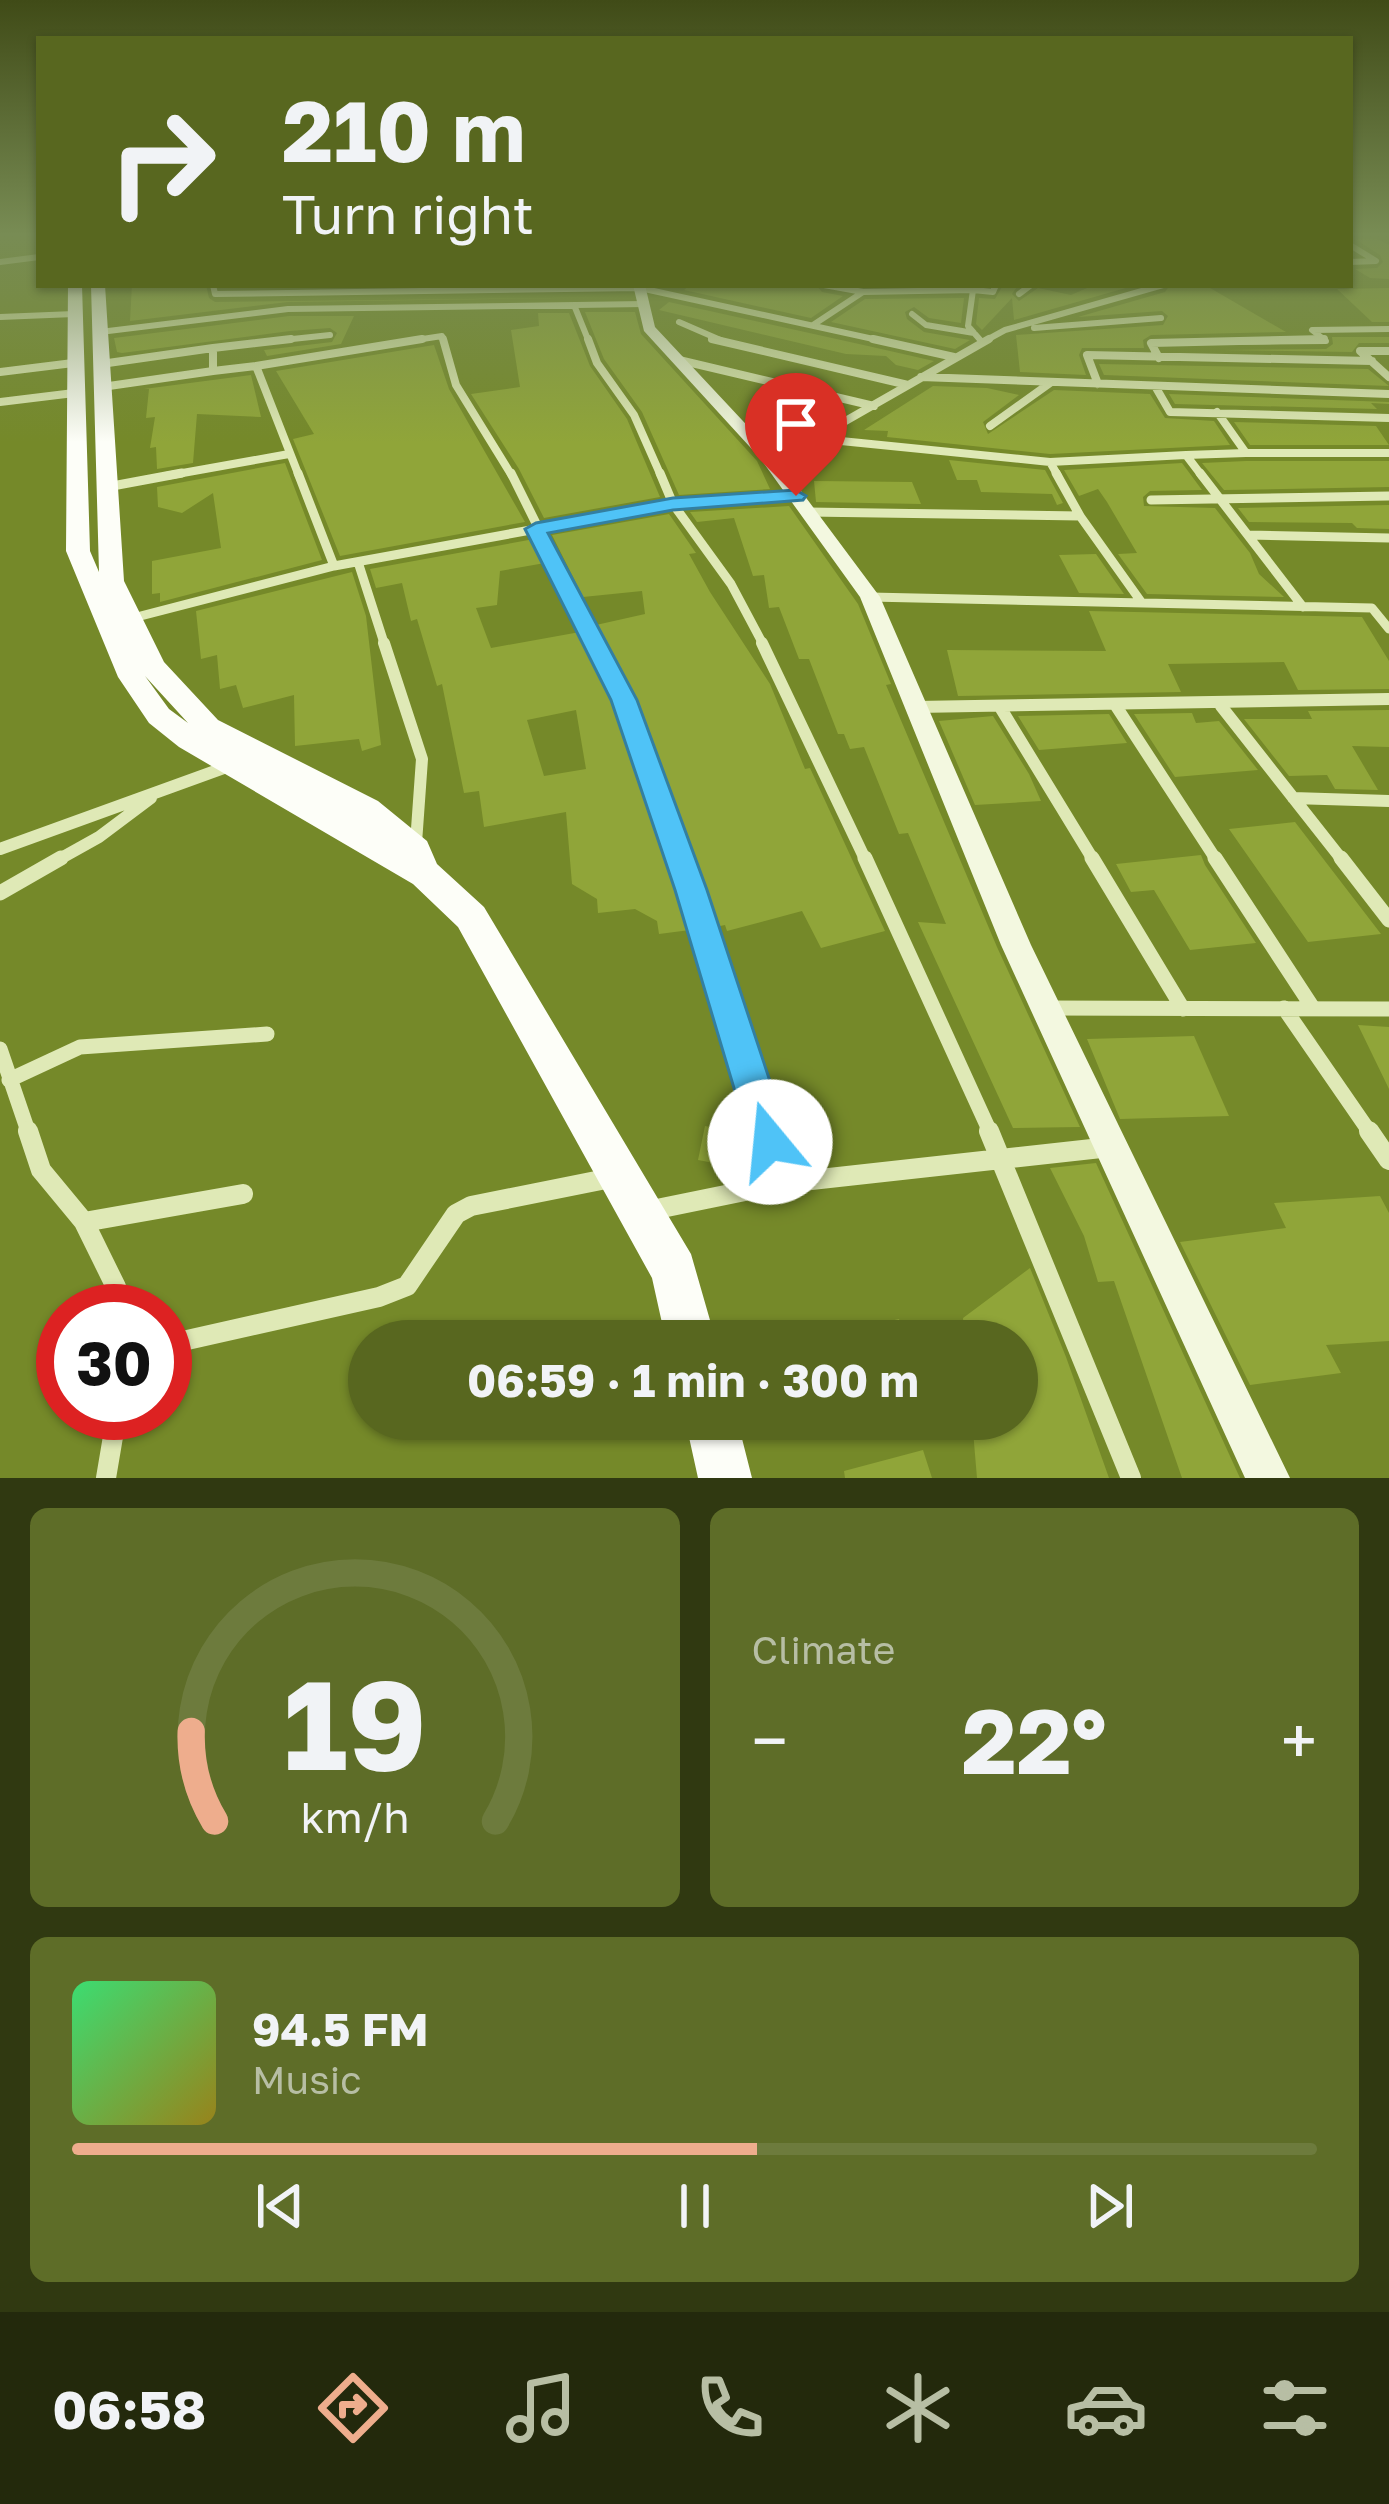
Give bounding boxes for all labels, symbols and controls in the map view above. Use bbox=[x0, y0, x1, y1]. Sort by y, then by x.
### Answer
text: 210 m bbox=[282, 80, 526, 180]
icon: right bbox=[84, 84, 240, 240]
text: Turn right bbox=[282, 181, 534, 246]
pin bbox=[745, 373, 847, 496]
icon: arrive bbox=[763, 391, 829, 457]
position arrow bbox=[707, 1079, 833, 1205]
speed limit sign: 30 bbox=[36, 1284, 192, 1440]
text: 06:59 · 1 min · 300 m bbox=[467, 1353, 919, 1407]
text: Climate bbox=[752, 1626, 895, 1673]
text: 19 bbox=[283, 1648, 427, 1797]
text: 22° bbox=[962, 1686, 1107, 1794]
text: − bbox=[752, 1700, 788, 1780]
text: + bbox=[1281, 1700, 1317, 1780]
text: km/h bbox=[300, 1790, 409, 1841]
text: 94.5 FM bbox=[252, 2002, 429, 2056]
text: Music bbox=[252, 2056, 362, 2103]
icon: previous bbox=[247, 2173, 313, 2239]
icon: pause bbox=[662, 2173, 728, 2239]
icon: next bbox=[1077, 2173, 1143, 2239]
icon: directions bbox=[311, 2366, 395, 2450]
icon: music bbox=[499, 2366, 583, 2450]
icon: phone bbox=[688, 2366, 772, 2450]
icon: climate bbox=[876, 2366, 960, 2450]
icon: car bbox=[1064, 2366, 1148, 2450]
icon: filters bbox=[1253, 2366, 1337, 2450]
text: 06:58 bbox=[52, 2376, 206, 2441]

